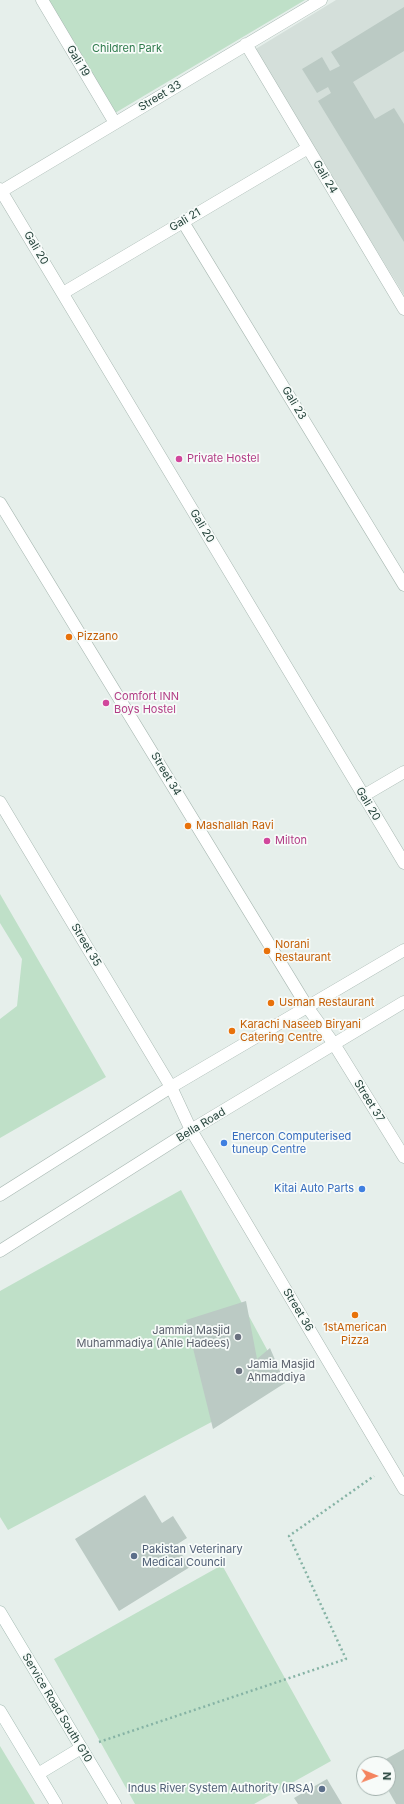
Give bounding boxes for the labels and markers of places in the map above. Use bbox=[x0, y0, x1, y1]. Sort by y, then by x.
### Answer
place label: Private Hostel bbox=[187, 452, 259, 466]
marker: Private Hostel bbox=[174, 454, 184, 464]
place label: Pizzano bbox=[77, 630, 118, 644]
marker: Pizzano bbox=[64, 632, 74, 642]
place label: Comfort INN Boys Hostel bbox=[114, 690, 179, 716]
marker: Comfort INN Boys Hostel bbox=[101, 698, 111, 708]
place label: Mashallah Ravi bbox=[196, 819, 274, 833]
marker: Mashallah Ravi bbox=[183, 821, 193, 831]
place label: Milton bbox=[275, 834, 307, 848]
marker: Milton bbox=[262, 836, 272, 846]
place label: Norani Restaurant bbox=[275, 938, 331, 964]
marker: Norani Restaurant bbox=[262, 946, 272, 956]
place label: Usman Restaurant bbox=[279, 996, 374, 1010]
marker: Usman Restaurant bbox=[266, 998, 276, 1008]
place label: Karachi Naseeb Biryani Catering Centre bbox=[240, 1018, 361, 1044]
marker: Karachi Naseeb Biryani Catering Centre bbox=[227, 1026, 237, 1036]
place label: Enercon Computerised tuneup Centre bbox=[232, 1130, 351, 1156]
marker: Enercon Computerised tuneup Centre bbox=[219, 1138, 229, 1148]
place label: Kitai Auto Parts bbox=[274, 1182, 354, 1196]
marker: Kitai Auto Parts bbox=[357, 1184, 367, 1194]
marker: 1stAmerican Pizza bbox=[350, 1310, 360, 1320]
place label: 1stAmerican Pizza bbox=[323, 1321, 387, 1347]
place label: Jammia Masjid Muhammadiya (Ahle Hadees) bbox=[77, 1324, 230, 1350]
marker: Jammia Masjid Muhammadiya (Ahle Hadees) bbox=[233, 1332, 243, 1342]
place label: Jamia Masjid Ahmaddiya bbox=[247, 1358, 315, 1384]
marker: Jamia Masjid Ahmaddiya bbox=[234, 1366, 244, 1376]
place label: Pakistan Veterinary Medical Council bbox=[142, 1543, 243, 1569]
marker: Pakistan Veterinary Medical Council bbox=[129, 1551, 139, 1561]
place label: Indus River System Authority (IRSA) bbox=[128, 1782, 314, 1796]
marker: Indus River System Authority (IRSA) bbox=[317, 1784, 327, 1794]

